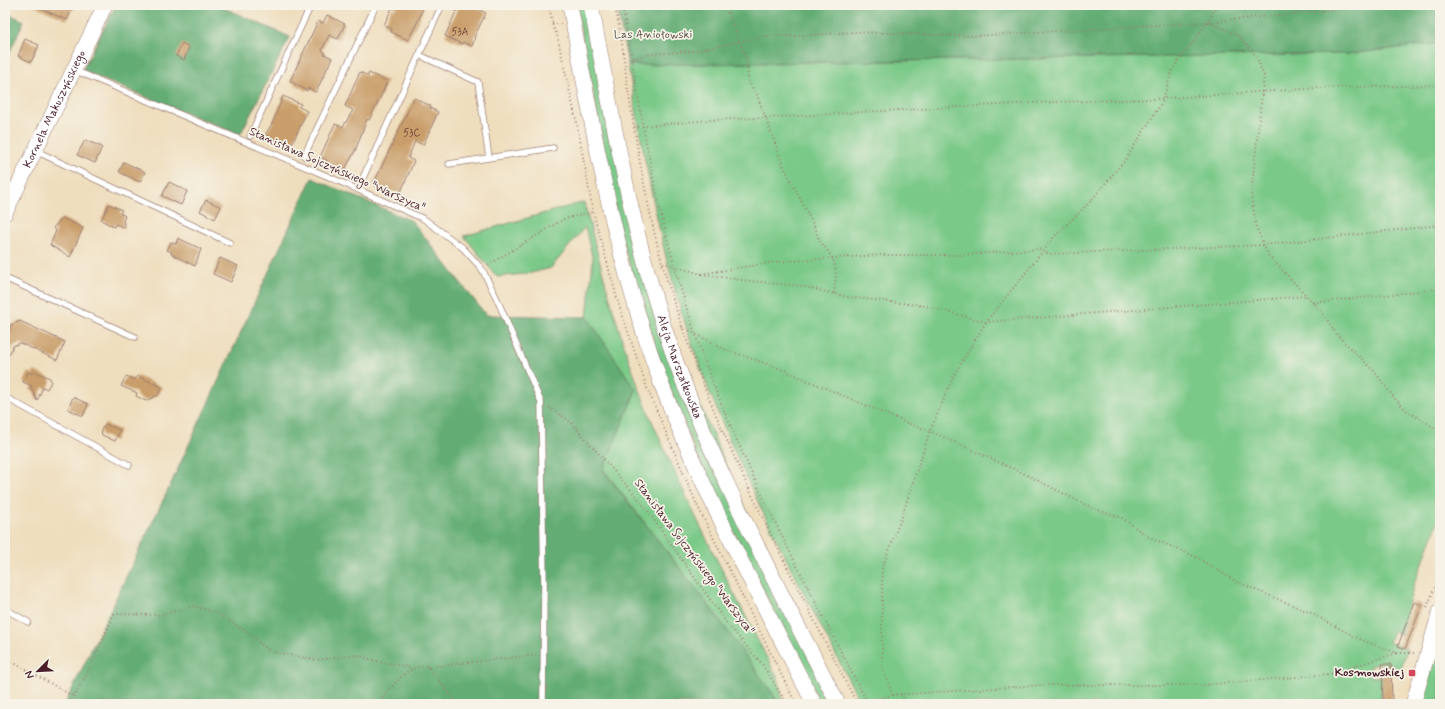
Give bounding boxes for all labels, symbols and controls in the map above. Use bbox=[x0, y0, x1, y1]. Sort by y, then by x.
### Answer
house number: 53A bbox=[452, 26, 468, 39]
park label: Las Aniołowski bbox=[614, 27, 692, 43]
street label: Kornela Makuszyńskiego bbox=[20, 48, 90, 171]
street label: Stanisława Sojczyńskiego "Warszyca" bbox=[246, 124, 428, 216]
house number: 53C bbox=[403, 127, 421, 140]
street label: Aleja Marszałkowska bbox=[653, 313, 705, 421]
street label: Stanisława Sojczyńskiego "Warszyca" bbox=[630, 476, 758, 638]
north arrow bbox=[18, 651, 58, 691]
place label: Kosmowskiej bbox=[1335, 665, 1404, 681]
text: N bbox=[22, 668, 38, 681]
marker: Kosmowskiej bbox=[1407, 668, 1417, 678]

